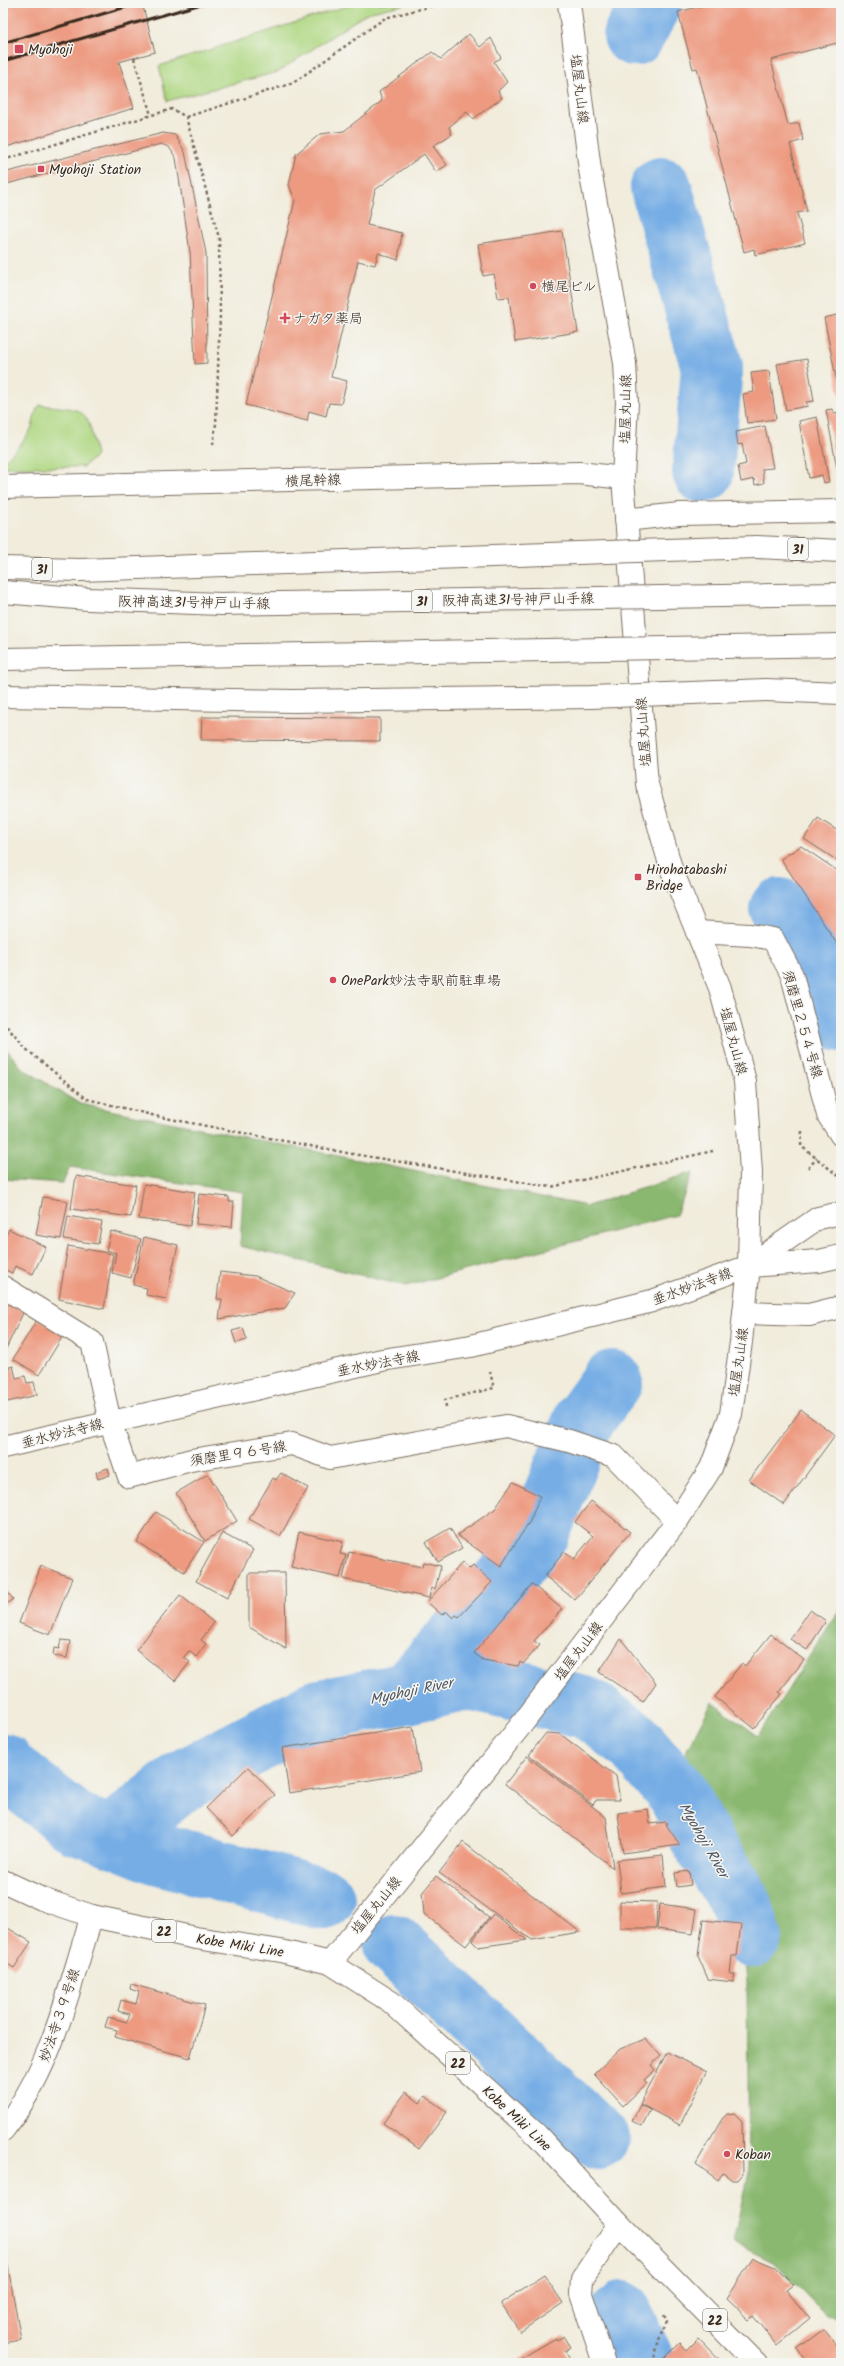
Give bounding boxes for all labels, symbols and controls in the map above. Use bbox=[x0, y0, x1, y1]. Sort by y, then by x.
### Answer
place label: Myohoji bbox=[28, 39, 73, 61]
marker: Myohoji bbox=[13, 43, 25, 55]
street label: 塩屋丸山線 bbox=[564, 53, 594, 125]
place label: Myohoji Station bbox=[49, 159, 141, 181]
marker: Myohoji Station bbox=[36, 164, 46, 174]
place label: 横尾ビル bbox=[541, 276, 597, 298]
marker: 横尾ビル bbox=[528, 281, 538, 291]
place label: ナガタ薬局 bbox=[293, 308, 363, 330]
marker: ナガタ薬局 bbox=[280, 313, 290, 323]
street label: 塩屋丸山線 bbox=[614, 374, 638, 444]
street label: 横尾幹線 bbox=[285, 469, 341, 493]
road number: 31 bbox=[788, 538, 808, 560]
road number: 31 bbox=[32, 558, 52, 580]
street label: 阪神高速31号神戸山手線 bbox=[442, 588, 594, 612]
road number: 31 bbox=[412, 590, 432, 612]
street label: 阪神高速31号神戸山手線 bbox=[118, 591, 270, 615]
street label: 塩屋丸山線 bbox=[631, 696, 657, 768]
place label: Hirohatabashi Bridge bbox=[646, 859, 727, 897]
marker: Hirohatabashi Bridge bbox=[633, 872, 643, 882]
street label: 須磨里２５４号線 bbox=[776, 967, 828, 1081]
place label: OnePark妙法寺駅前駐車場 bbox=[341, 970, 501, 992]
marker: OnePark妙法寺駅前駐車場 bbox=[328, 975, 338, 985]
street label: 塩屋丸山線 bbox=[713, 1005, 753, 1078]
street label: 垂水妙法寺線 bbox=[649, 1262, 736, 1312]
street label: 塩屋丸山線 bbox=[723, 1326, 755, 1398]
street label: 垂水妙法寺線 bbox=[335, 1345, 422, 1383]
street label: 垂水妙法寺線 bbox=[19, 1413, 106, 1455]
street label: 須磨里９６号線 bbox=[188, 1435, 288, 1473]
street label: 塩屋丸山線 bbox=[549, 1617, 609, 1686]
water label: Myohoji River bbox=[367, 1671, 458, 1712]
water label: Myohoji River bbox=[672, 1798, 736, 1886]
street label: 塩屋丸山線 bbox=[346, 1872, 407, 1940]
road number: 22 bbox=[152, 1920, 176, 1942]
street label: Kobe Miki Line bbox=[194, 1928, 286, 1964]
street label: 妙法寺３９号線 bbox=[34, 1965, 86, 2065]
road number: 22 bbox=[446, 2052, 470, 2074]
street label: Kobe Miki Line bbox=[476, 2081, 557, 2157]
place label: Koban bbox=[735, 2144, 771, 2166]
marker: Koban bbox=[722, 2149, 732, 2159]
road number: 22 bbox=[703, 2309, 727, 2331]

